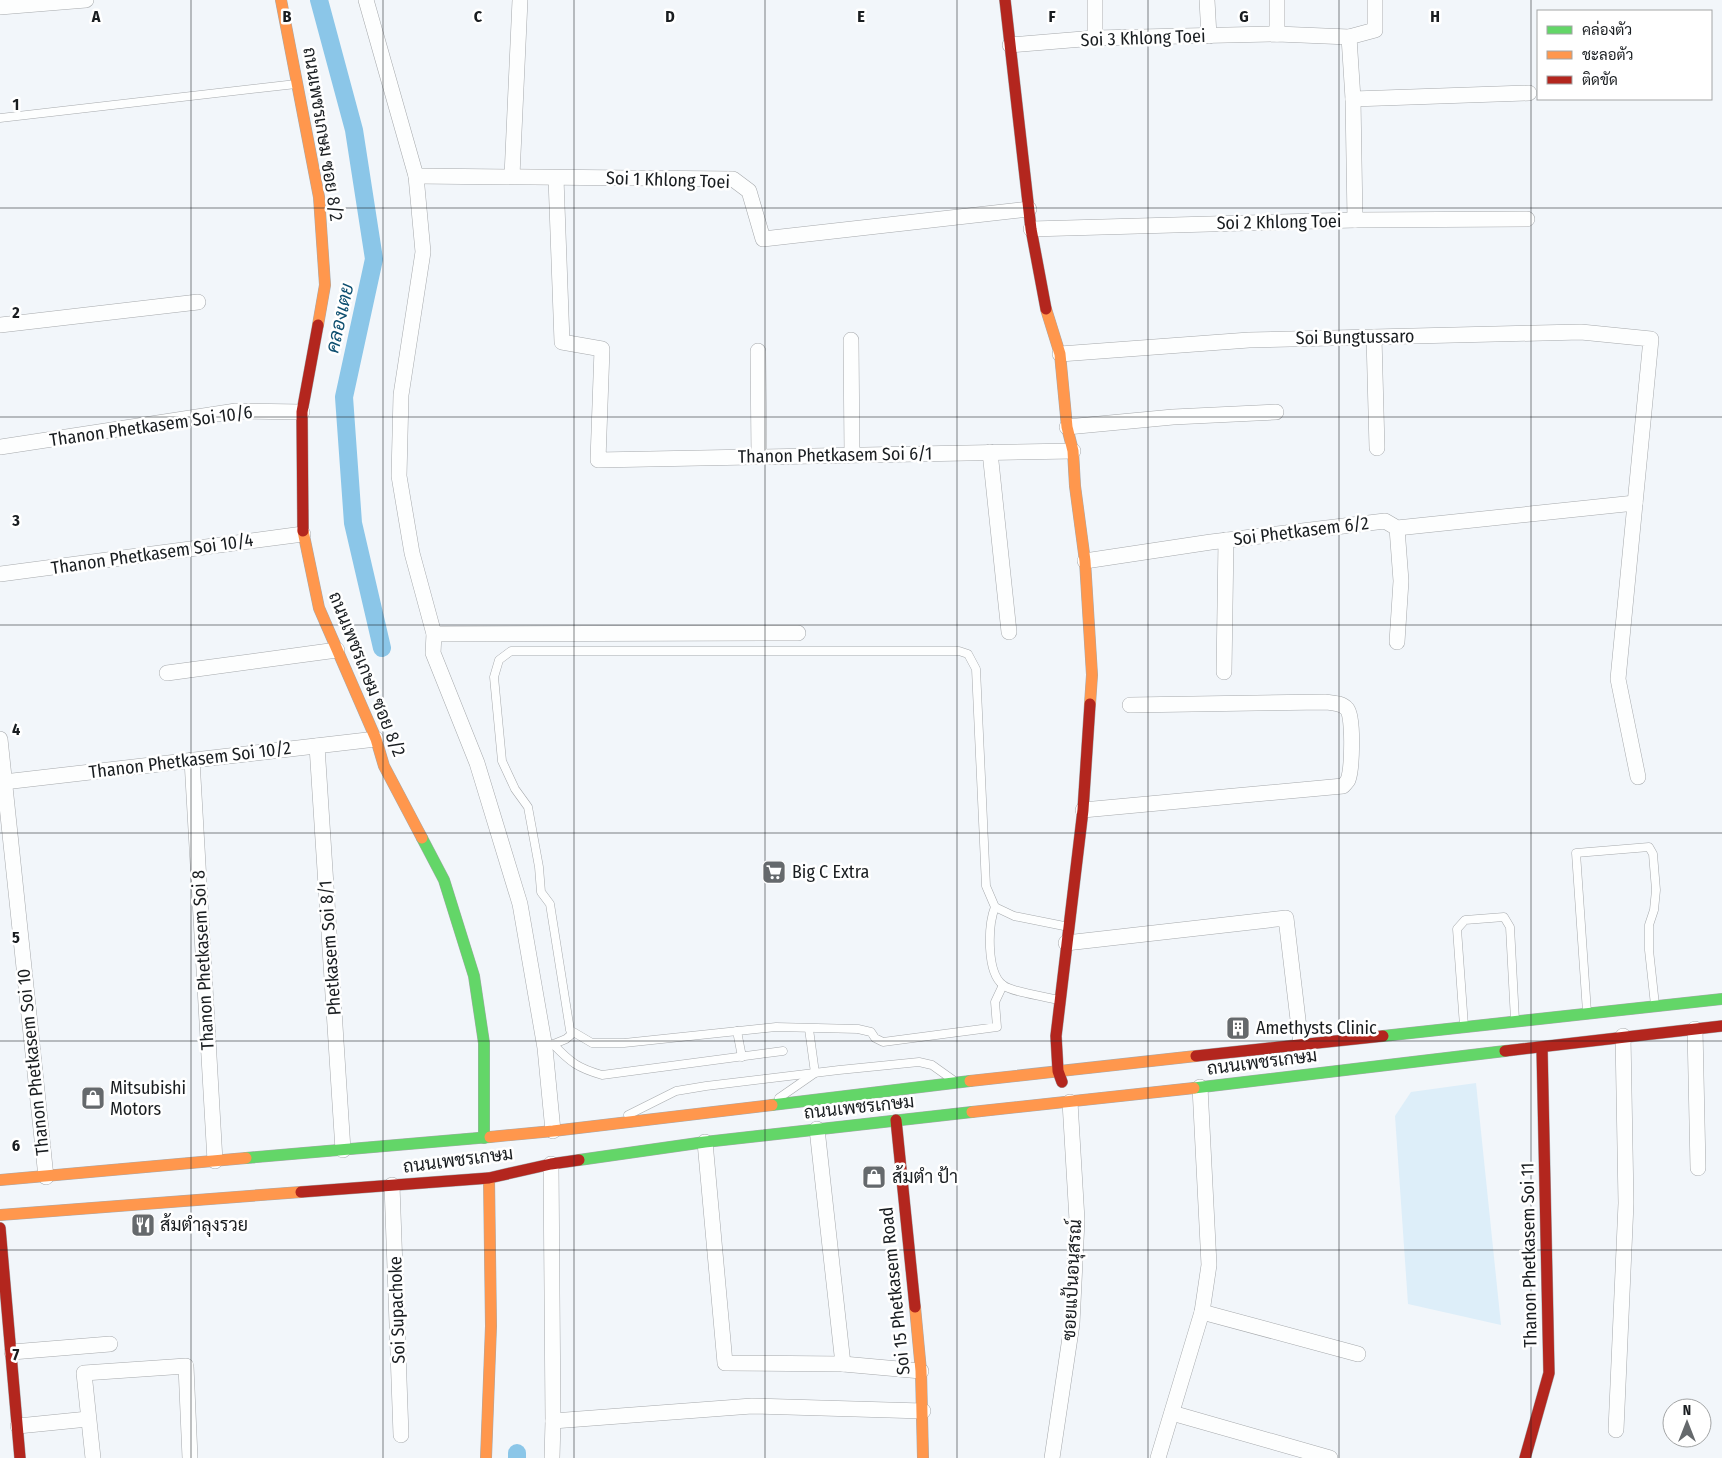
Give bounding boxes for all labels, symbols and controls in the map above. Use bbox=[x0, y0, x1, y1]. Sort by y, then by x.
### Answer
text: A bbox=[91, 7, 101, 26]
text: B bbox=[283, 7, 292, 26]
text: C bbox=[474, 7, 483, 26]
text: D bbox=[665, 7, 675, 26]
text: E bbox=[857, 7, 865, 26]
text: F bbox=[1048, 7, 1056, 26]
text: G bbox=[1239, 7, 1249, 26]
text: H bbox=[1430, 7, 1440, 26]
legend bbox=[1537, 10, 1712, 100]
text: คล่องตัว bbox=[1582, 20, 1632, 39]
street label: Soi 3 Khlong Toei bbox=[1080, 25, 1206, 51]
street label: ถนนเพชรเกษม ซอย 8/2 bbox=[298, 45, 348, 223]
text: ชะลอตัว bbox=[1582, 46, 1633, 64]
text: ติดขัด bbox=[1582, 71, 1618, 89]
text: 1 bbox=[13, 95, 19, 114]
street label: Soi 1 Khlong Toei bbox=[606, 167, 730, 193]
street label: Soi 2 Khlong Toei bbox=[1216, 210, 1342, 234]
water label: คลองเตย bbox=[320, 281, 359, 355]
text: 2 bbox=[11, 303, 20, 322]
street label: Soi Bungtussaro bbox=[1295, 325, 1415, 349]
street label: Thanon Phetkasem Soi 10/6 bbox=[48, 401, 254, 451]
street label: Thanon Phetkasem Soi 6/1 bbox=[738, 442, 932, 468]
text: 3 bbox=[11, 511, 20, 530]
street label: Soi Phetkasem 6/2 bbox=[1232, 512, 1370, 550]
street label: Thanon Phetkasem Soi 10/4 bbox=[50, 529, 255, 579]
street label: ถนนเพชรเกษม ซอย 8/2 bbox=[324, 588, 410, 760]
text: 4 bbox=[12, 720, 20, 739]
street label: Thanon Phetkasem Soi 10/2 bbox=[88, 737, 292, 783]
supermarket icon: Big C Extra bbox=[761, 859, 787, 885]
place label: Big C Extra bbox=[792, 861, 869, 883]
street label: Thanon Phetkasem Soi 8 bbox=[187, 869, 219, 1051]
street label: Phetkasem Soi 8/1 bbox=[314, 880, 346, 1016]
text: 5 bbox=[12, 928, 20, 947]
street label: Thanon Phetkasem Soi 10 bbox=[12, 968, 54, 1156]
building icon: Amethysts Clinic bbox=[1225, 1015, 1251, 1041]
place label: Amethysts Clinic bbox=[1256, 1017, 1377, 1039]
street label: ถนนเพชรเกษม bbox=[1206, 1044, 1318, 1080]
place label: Mitsubishi Motors bbox=[110, 1077, 186, 1120]
shop icon: Mitsubishi Motors bbox=[80, 1085, 106, 1111]
street label: ถนนเพชรเกษม bbox=[803, 1090, 915, 1124]
text: 6 bbox=[12, 1136, 20, 1155]
street label: ถนนเพชรเกษม bbox=[402, 1142, 514, 1178]
street label: Thanon Phetkasem Soi 11 bbox=[1516, 1162, 1542, 1348]
shop icon: ส้มตำ ป้า bbox=[861, 1164, 887, 1190]
place label: ส้มตำ ป้า bbox=[892, 1165, 958, 1188]
street label: Soi 15 Phetkasem Road bbox=[875, 1206, 915, 1376]
restaurant icon: ส้มตำลุงรวย bbox=[130, 1212, 156, 1238]
place label: ส้มตำลุงรวย bbox=[160, 1213, 248, 1237]
street label: ซอยแป้นอนุสรณ์ bbox=[1056, 1218, 1087, 1341]
street label: Soi Supachoke bbox=[384, 1256, 410, 1364]
text: 7 bbox=[13, 1345, 20, 1364]
north arrow bbox=[1662, 1398, 1712, 1448]
text: N bbox=[1683, 1402, 1691, 1419]

